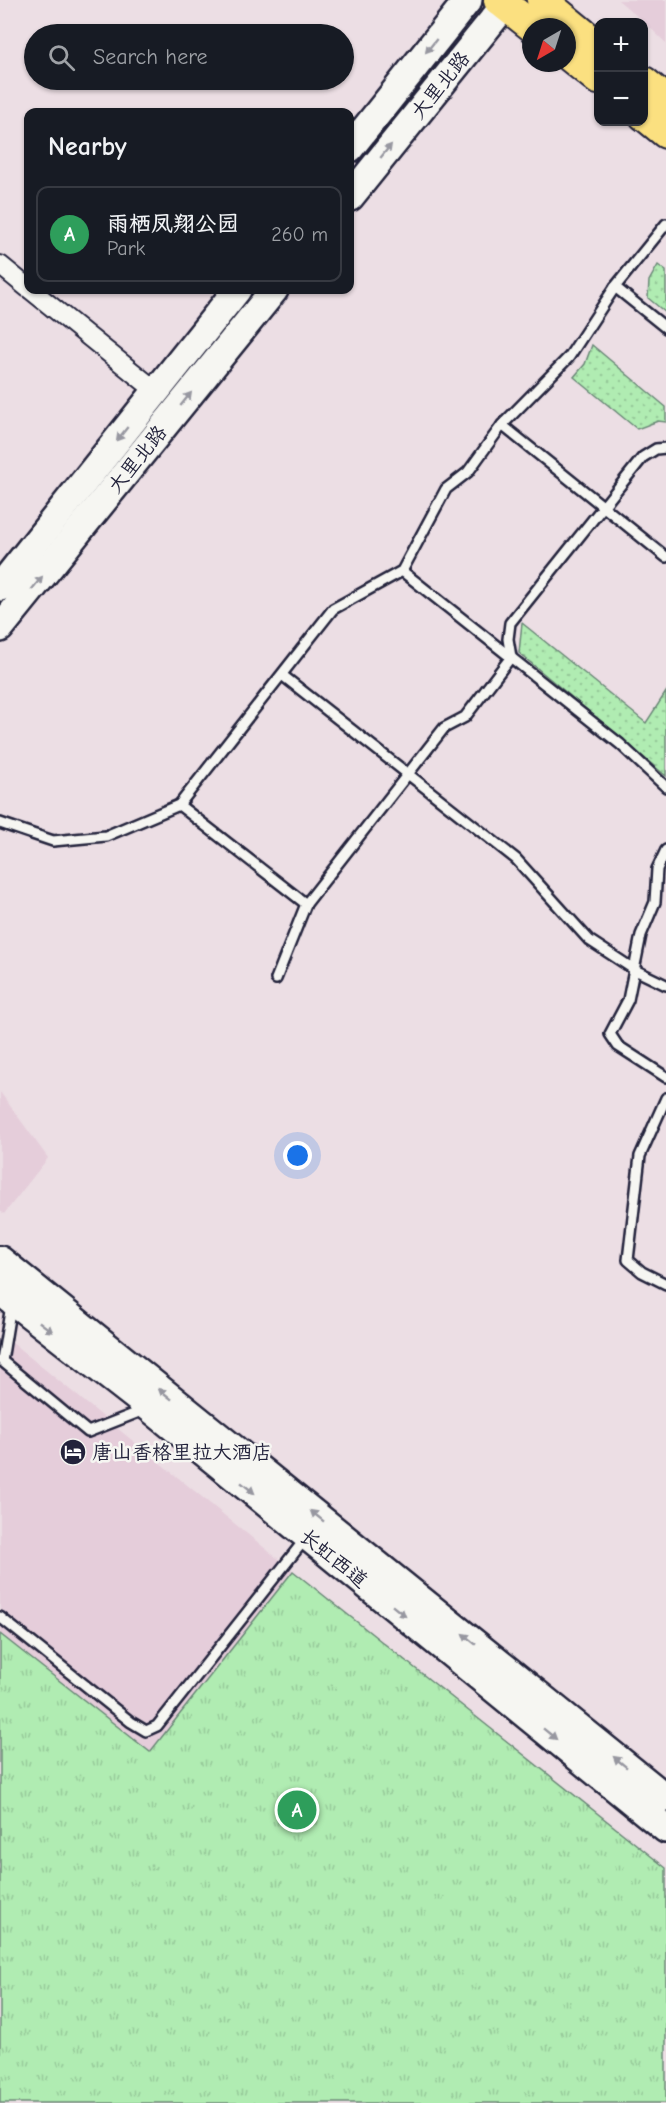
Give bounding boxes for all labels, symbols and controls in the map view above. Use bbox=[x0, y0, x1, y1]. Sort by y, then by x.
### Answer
north arrow bbox=[522, 18, 576, 72]
map controls bbox=[594, 18, 648, 126]
button: + bbox=[594, 18, 648, 72]
search box bbox=[24, 24, 354, 90]
one-way arrow bbox=[425, 38, 438, 54]
icon: search bbox=[45, 41, 78, 74]
text: Search here bbox=[93, 44, 208, 70]
street label: 大里北路 bbox=[406, 46, 475, 124]
button: − bbox=[594, 72, 648, 126]
text: Nearby bbox=[48, 132, 127, 162]
one-way arrow bbox=[380, 144, 392, 159]
text: 雨栖凤翔公园 bbox=[107, 211, 239, 237]
text: A bbox=[64, 223, 75, 246]
text: 260 m bbox=[271, 223, 328, 246]
text: Park bbox=[107, 237, 145, 260]
one-way arrow bbox=[179, 392, 192, 407]
street label: 大里北路 bbox=[103, 420, 172, 498]
one-way arrow bbox=[116, 426, 129, 442]
one-way arrow bbox=[30, 575, 43, 591]
your location bbox=[283, 1141, 312, 1170]
one-way arrow bbox=[38, 1321, 54, 1334]
one-way arrow bbox=[158, 1388, 173, 1401]
hotel icon: 唐山香格里拉大酒店 bbox=[58, 1437, 88, 1467]
place label: 唐山香格里拉大酒店 bbox=[92, 1441, 272, 1464]
one-way arrow bbox=[240, 1481, 255, 1494]
one-way arrow bbox=[309, 1510, 325, 1523]
street label: 长虹西道 bbox=[295, 1524, 372, 1592]
one-way arrow bbox=[391, 1604, 406, 1617]
one-way arrow bbox=[462, 1633, 477, 1646]
one-way arrow bbox=[542, 1728, 558, 1741]
one-way arrow bbox=[613, 1756, 628, 1768]
pin: A bbox=[278, 1788, 316, 1832]

